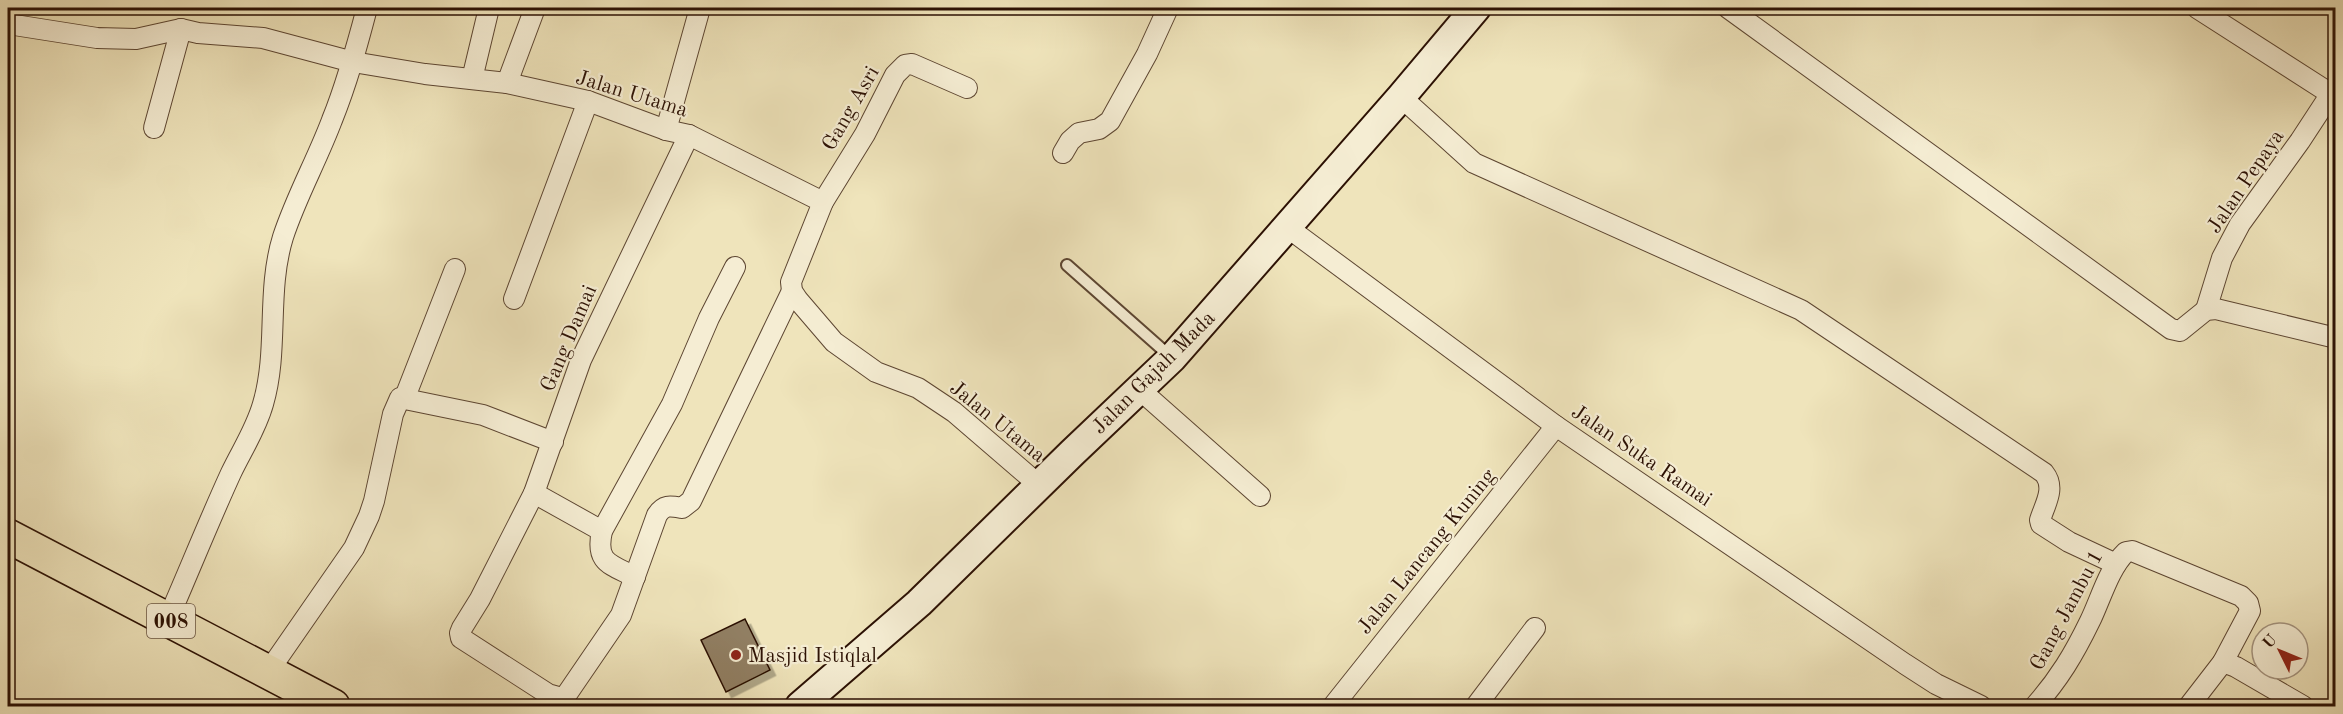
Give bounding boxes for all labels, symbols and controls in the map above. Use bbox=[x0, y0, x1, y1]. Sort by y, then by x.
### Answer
street label: Gang Asri bbox=[819, 63, 884, 154]
street label: Jalan Utama bbox=[573, 67, 690, 121]
street label: Jalan Pepaya bbox=[2204, 126, 2288, 237]
street label: Gang Damai bbox=[538, 282, 601, 395]
street label: Jalan Gajah Mada bbox=[1089, 308, 1220, 439]
street label: Jalan Utama bbox=[945, 377, 1049, 467]
street label: Jalan Suka Ramai bbox=[1567, 402, 1715, 511]
street label: Jalan Lancang Kuning bbox=[1354, 465, 1500, 638]
street label: Gang Jambu 1 bbox=[2027, 547, 2108, 674]
road number: 008 bbox=[147, 604, 195, 638]
north arrow bbox=[2250, 621, 2310, 681]
text: U bbox=[2260, 632, 2281, 652]
place label: Masjid Istiqlal bbox=[748, 646, 877, 667]
marker: Masjid Istiqlal bbox=[729, 648, 743, 662]

